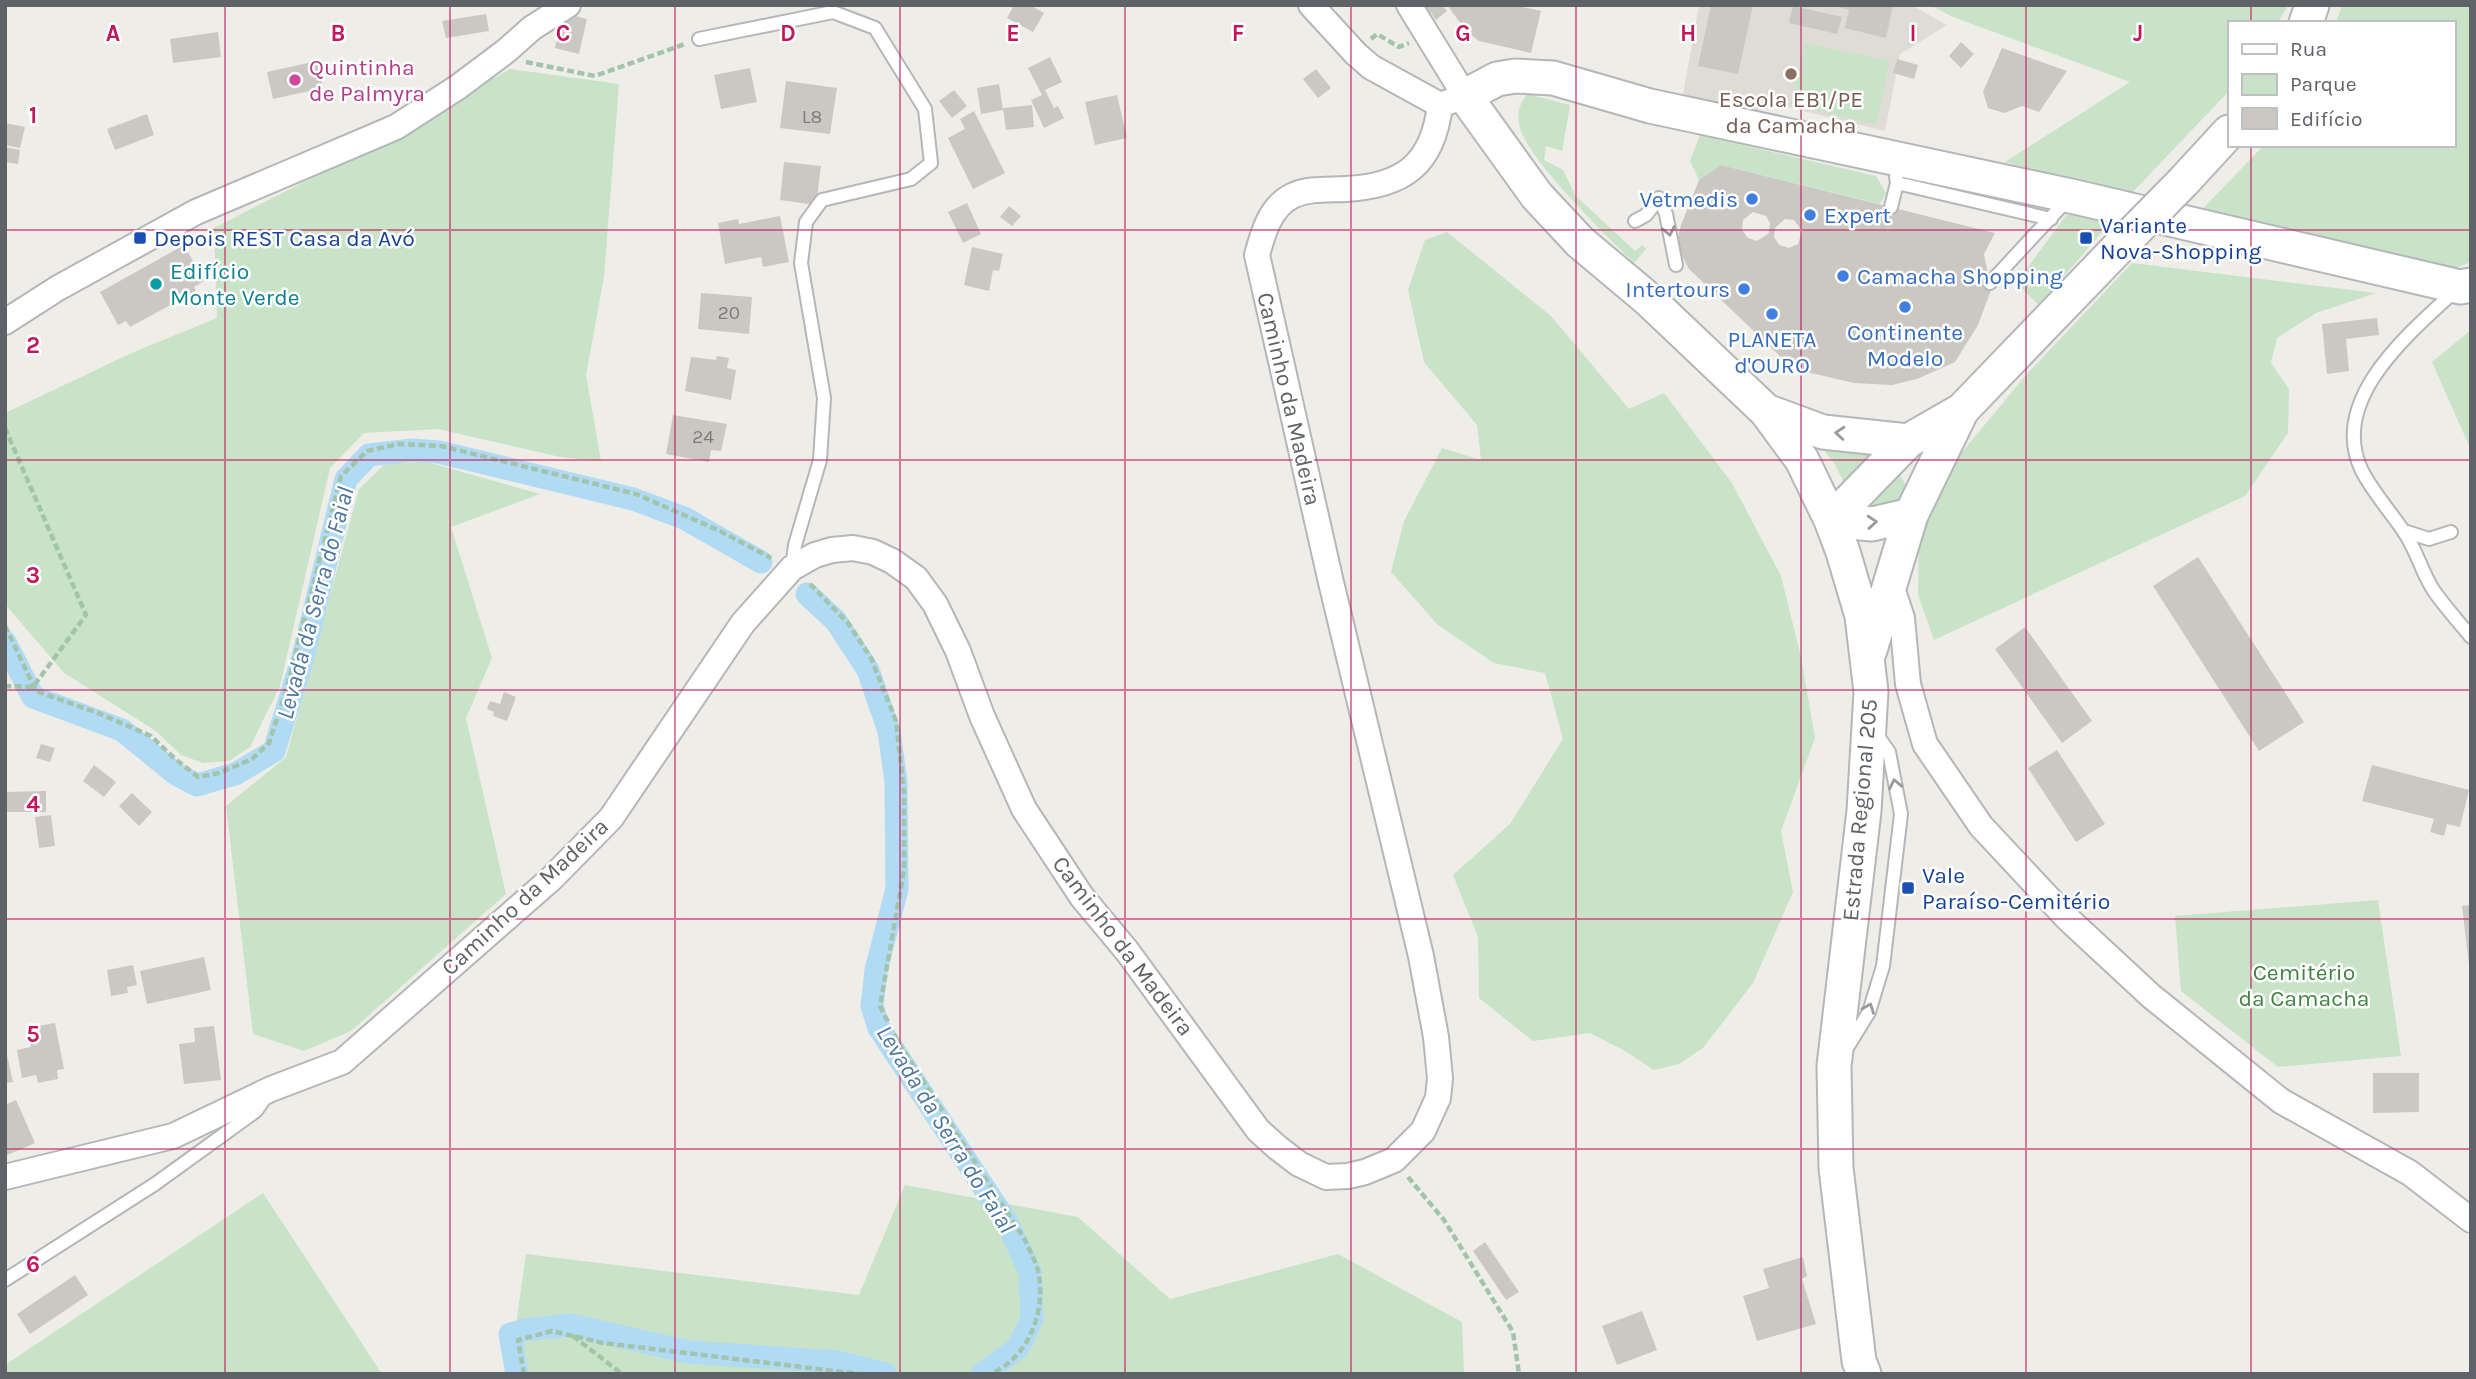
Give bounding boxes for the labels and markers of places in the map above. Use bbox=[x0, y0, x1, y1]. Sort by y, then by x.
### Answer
place label: Quintinha de Palmyra bbox=[309, 54, 425, 107]
marker: Escola EB1/PE da Camacha bbox=[1783, 66, 1799, 82]
marker: Quintinha de Palmyra bbox=[287, 72, 303, 88]
place label: Escola EB1/PE da Camacha bbox=[1719, 86, 1863, 139]
place label: Vetmedis bbox=[1639, 186, 1738, 213]
marker: Vetmedis bbox=[1744, 191, 1760, 207]
place label: Expert bbox=[1824, 202, 1891, 229]
marker: Expert bbox=[1802, 207, 1818, 223]
place label: Variante Nova-Shopping bbox=[2100, 212, 2261, 265]
place label: Depois REST Casa da Avó bbox=[154, 225, 415, 252]
marker: Depois REST Casa da Avó bbox=[132, 230, 148, 246]
marker: Variante Nova-Shopping bbox=[2078, 230, 2094, 246]
place label: Edifício Monte Verde bbox=[170, 258, 300, 311]
place label: Camacha Shopping bbox=[1857, 263, 2063, 290]
marker: Camacha Shopping bbox=[1835, 268, 1851, 284]
marker: Edifício Monte Verde bbox=[148, 276, 164, 292]
place label: Intertours bbox=[1625, 276, 1730, 303]
marker: Intertours bbox=[1736, 281, 1752, 297]
marker: Continente Modelo bbox=[1897, 299, 1913, 315]
marker: PLANETA d'OURO bbox=[1764, 306, 1780, 322]
place label: Continente Modelo bbox=[1847, 319, 1963, 372]
place label: PLANETA d'OURO bbox=[1727, 326, 1817, 379]
place label: Vale Paraíso-Cemitério bbox=[1922, 862, 2110, 915]
marker: Vale Paraíso-Cemitério bbox=[1900, 880, 1916, 896]

